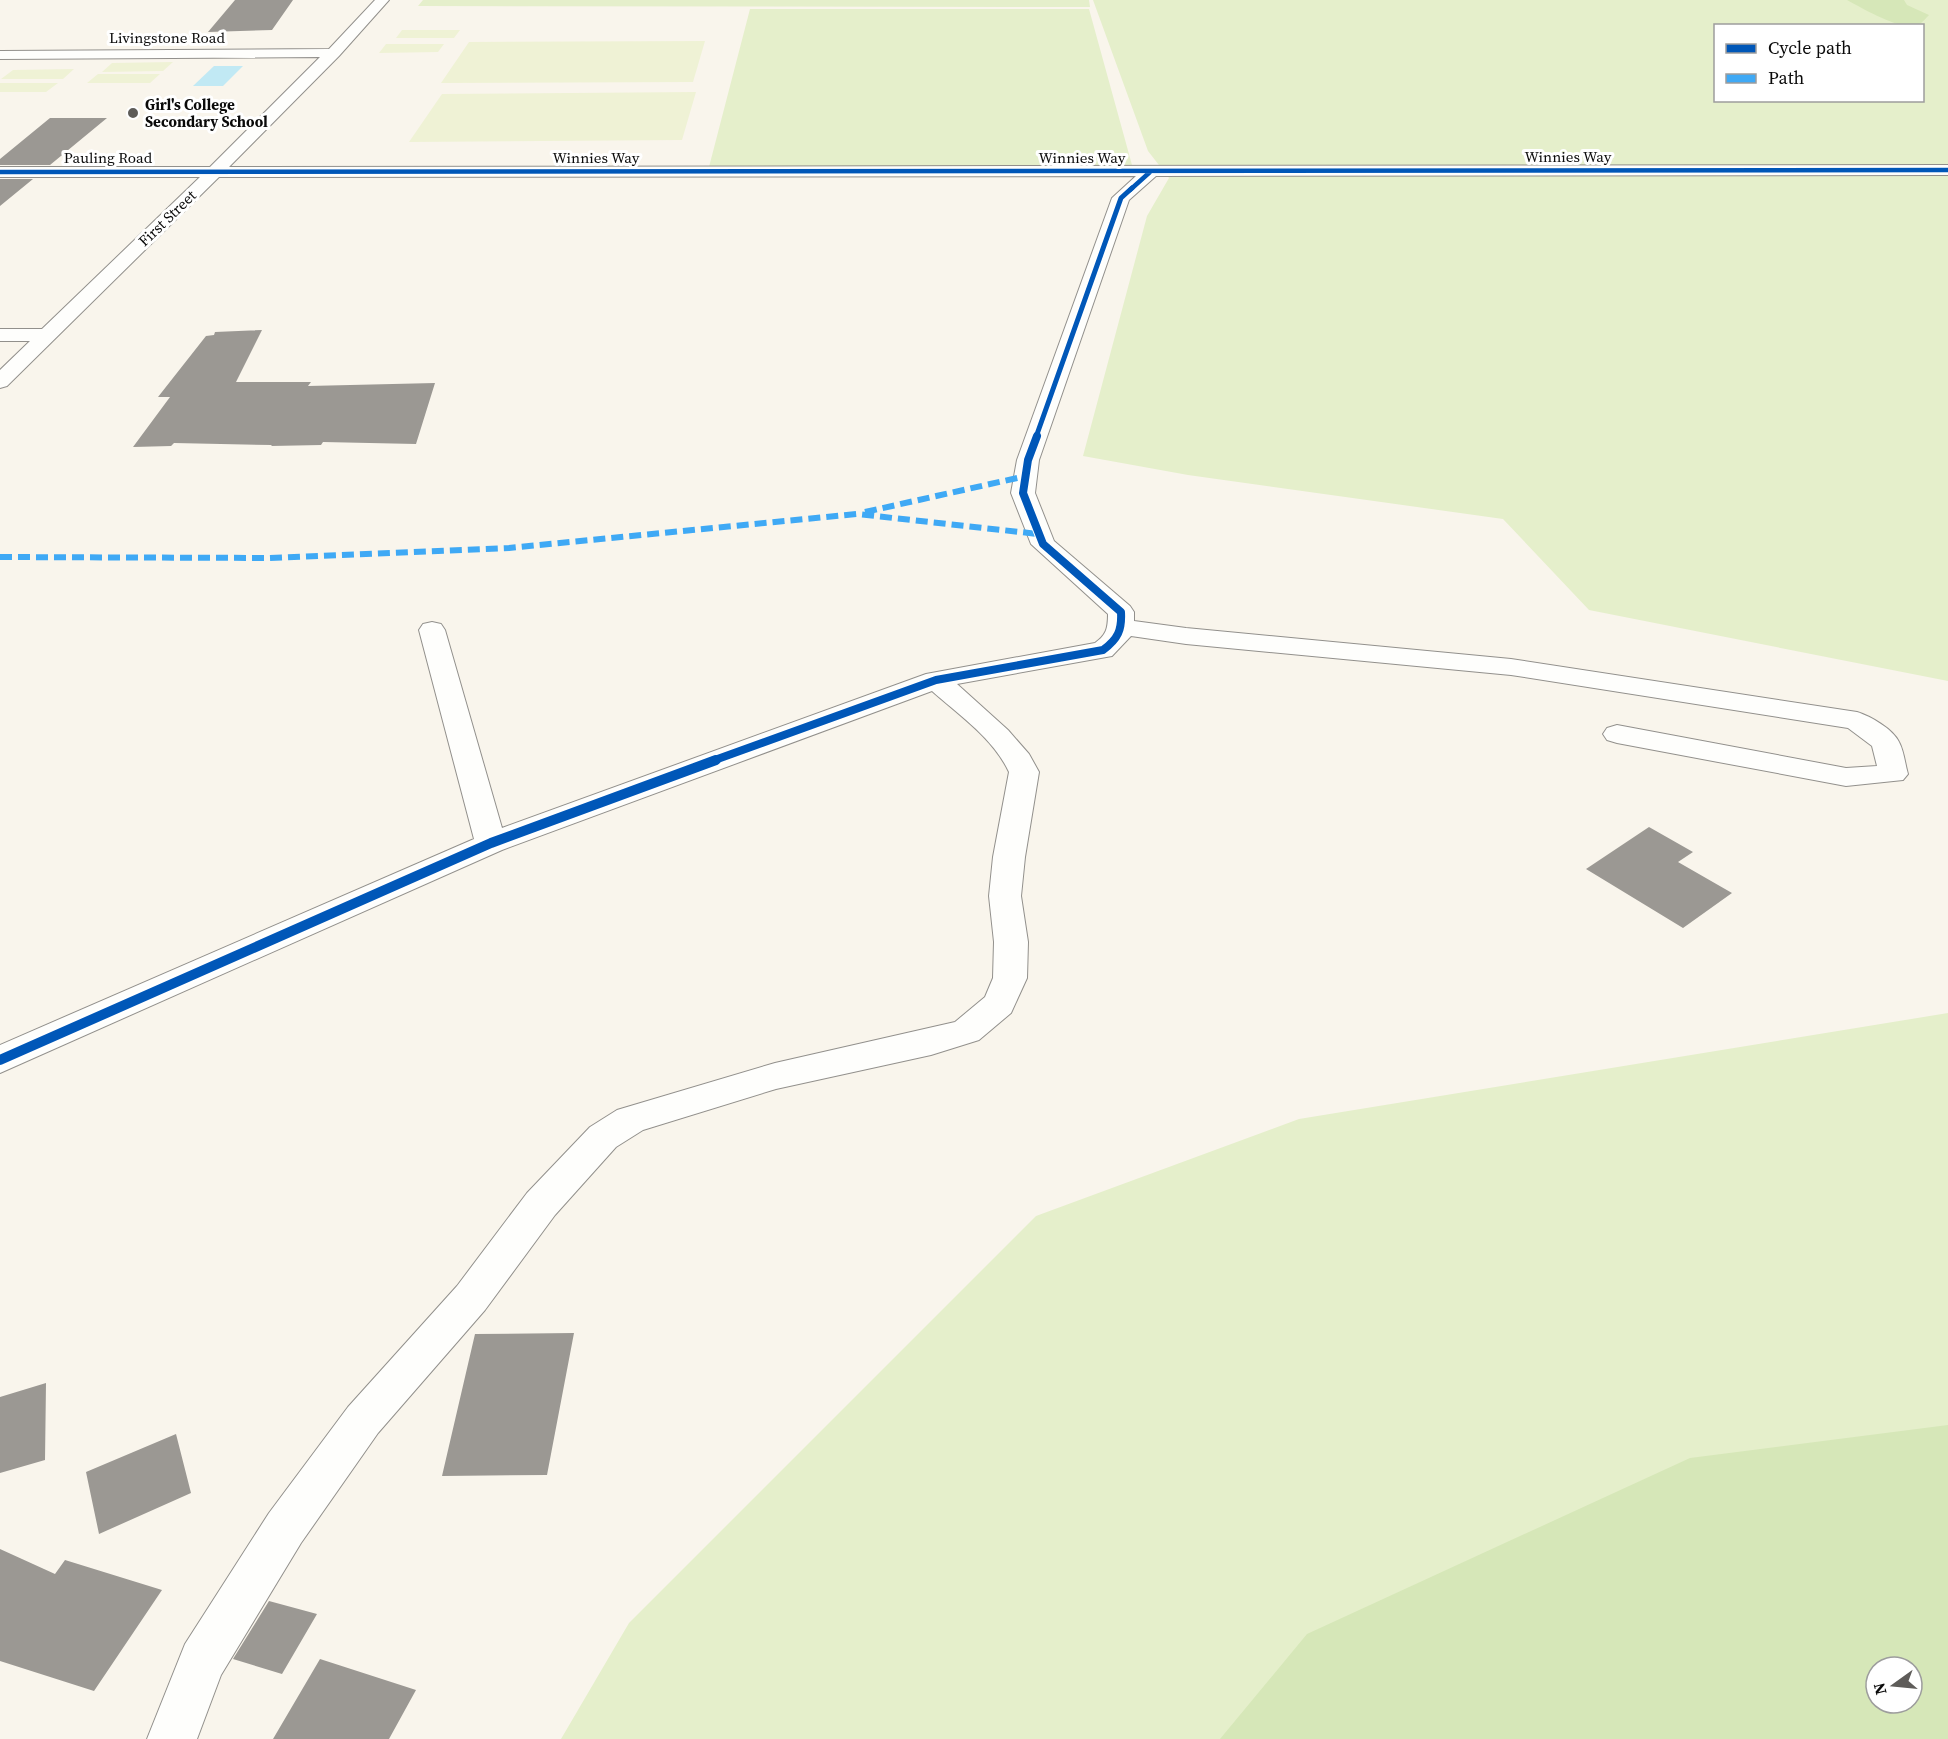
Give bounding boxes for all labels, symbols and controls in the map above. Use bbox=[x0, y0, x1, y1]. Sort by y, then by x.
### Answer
legend bbox=[1714, 24, 1924, 102]
street label: Livingstone Road bbox=[109, 27, 225, 48]
text: Cycle path bbox=[1768, 35, 1852, 60]
text: Path bbox=[1768, 65, 1805, 90]
place label: Girl's College Secondary School bbox=[145, 94, 268, 132]
marker: Girl's College Secondary School bbox=[126, 106, 140, 120]
street label: Winnies Way bbox=[1525, 146, 1612, 167]
street label: Pauling Road bbox=[64, 147, 153, 168]
street label: Winnies Way bbox=[553, 147, 640, 168]
street label: Winnies Way bbox=[1039, 147, 1126, 168]
street label: First Street bbox=[134, 185, 201, 251]
north arrow bbox=[1864, 1655, 1924, 1715]
text: N bbox=[1867, 1680, 1892, 1697]

